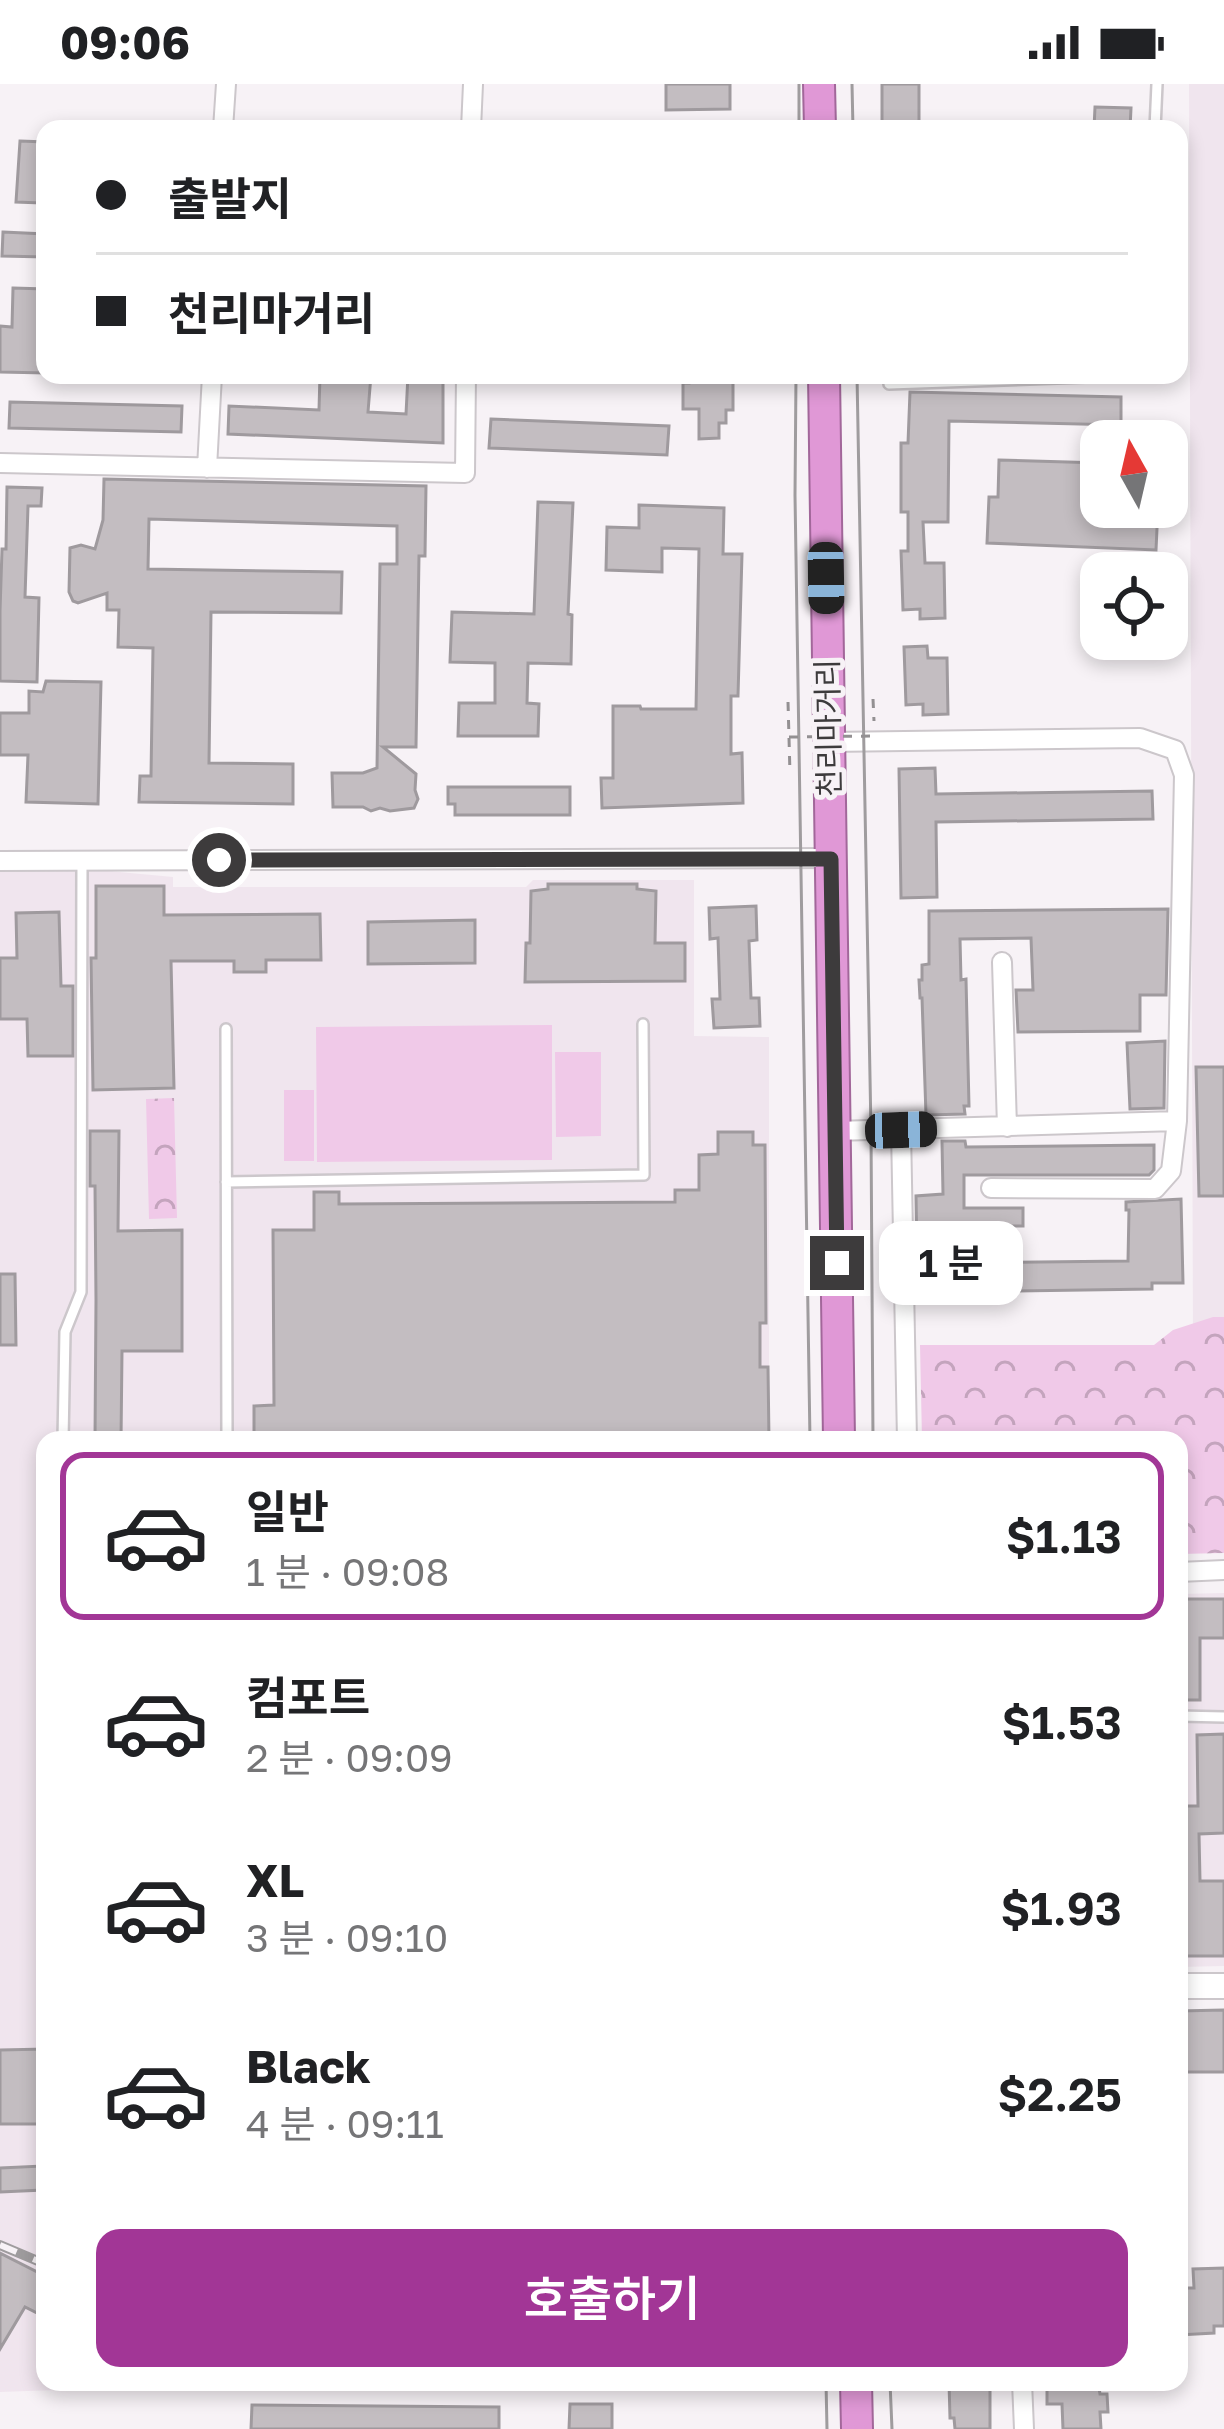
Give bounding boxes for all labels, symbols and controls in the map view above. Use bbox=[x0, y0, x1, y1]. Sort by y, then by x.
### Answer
text: 09:06 bbox=[60, 15, 190, 69]
text: 출발지 bbox=[168, 171, 292, 225]
text: 천리마거리 bbox=[168, 286, 375, 340]
north arrow bbox=[1080, 420, 1188, 528]
map controls bbox=[1080, 420, 1188, 660]
car bbox=[807, 542, 845, 614]
button: locate bbox=[1080, 552, 1188, 660]
street label: 천리마거리 bbox=[809, 659, 847, 797]
route start bbox=[192, 833, 246, 887]
car bbox=[864, 1111, 938, 1149]
callout: 1 분 bbox=[879, 1221, 1023, 1305]
route end bbox=[810, 1236, 864, 1290]
text: 1 분 bbox=[918, 1239, 984, 1286]
icon: car bbox=[102, 1482, 210, 1590]
text: 일반 bbox=[246, 1484, 329, 1538]
text: $1.13 bbox=[1006, 1509, 1122, 1563]
text: 1 분 · 09:08 bbox=[246, 1548, 449, 1595]
icon: car bbox=[102, 1668, 210, 1776]
text: 컴포트 bbox=[246, 1670, 370, 1724]
text: $1.53 bbox=[1002, 1695, 1122, 1749]
text: 2 분 · 09:09 bbox=[246, 1734, 453, 1781]
text: XL bbox=[246, 1853, 304, 1907]
icon: car bbox=[102, 1854, 210, 1962]
text: $1.93 bbox=[1000, 1881, 1122, 1935]
text: 3 분 · 09:10 bbox=[246, 1914, 448, 1961]
text: Black bbox=[246, 2039, 371, 2093]
icon: car bbox=[102, 2040, 210, 2148]
text: $2.25 bbox=[998, 2067, 1122, 2121]
text: 4 분 · 09:11 bbox=[246, 2100, 444, 2147]
button: 호출하기 bbox=[96, 2229, 1128, 2367]

